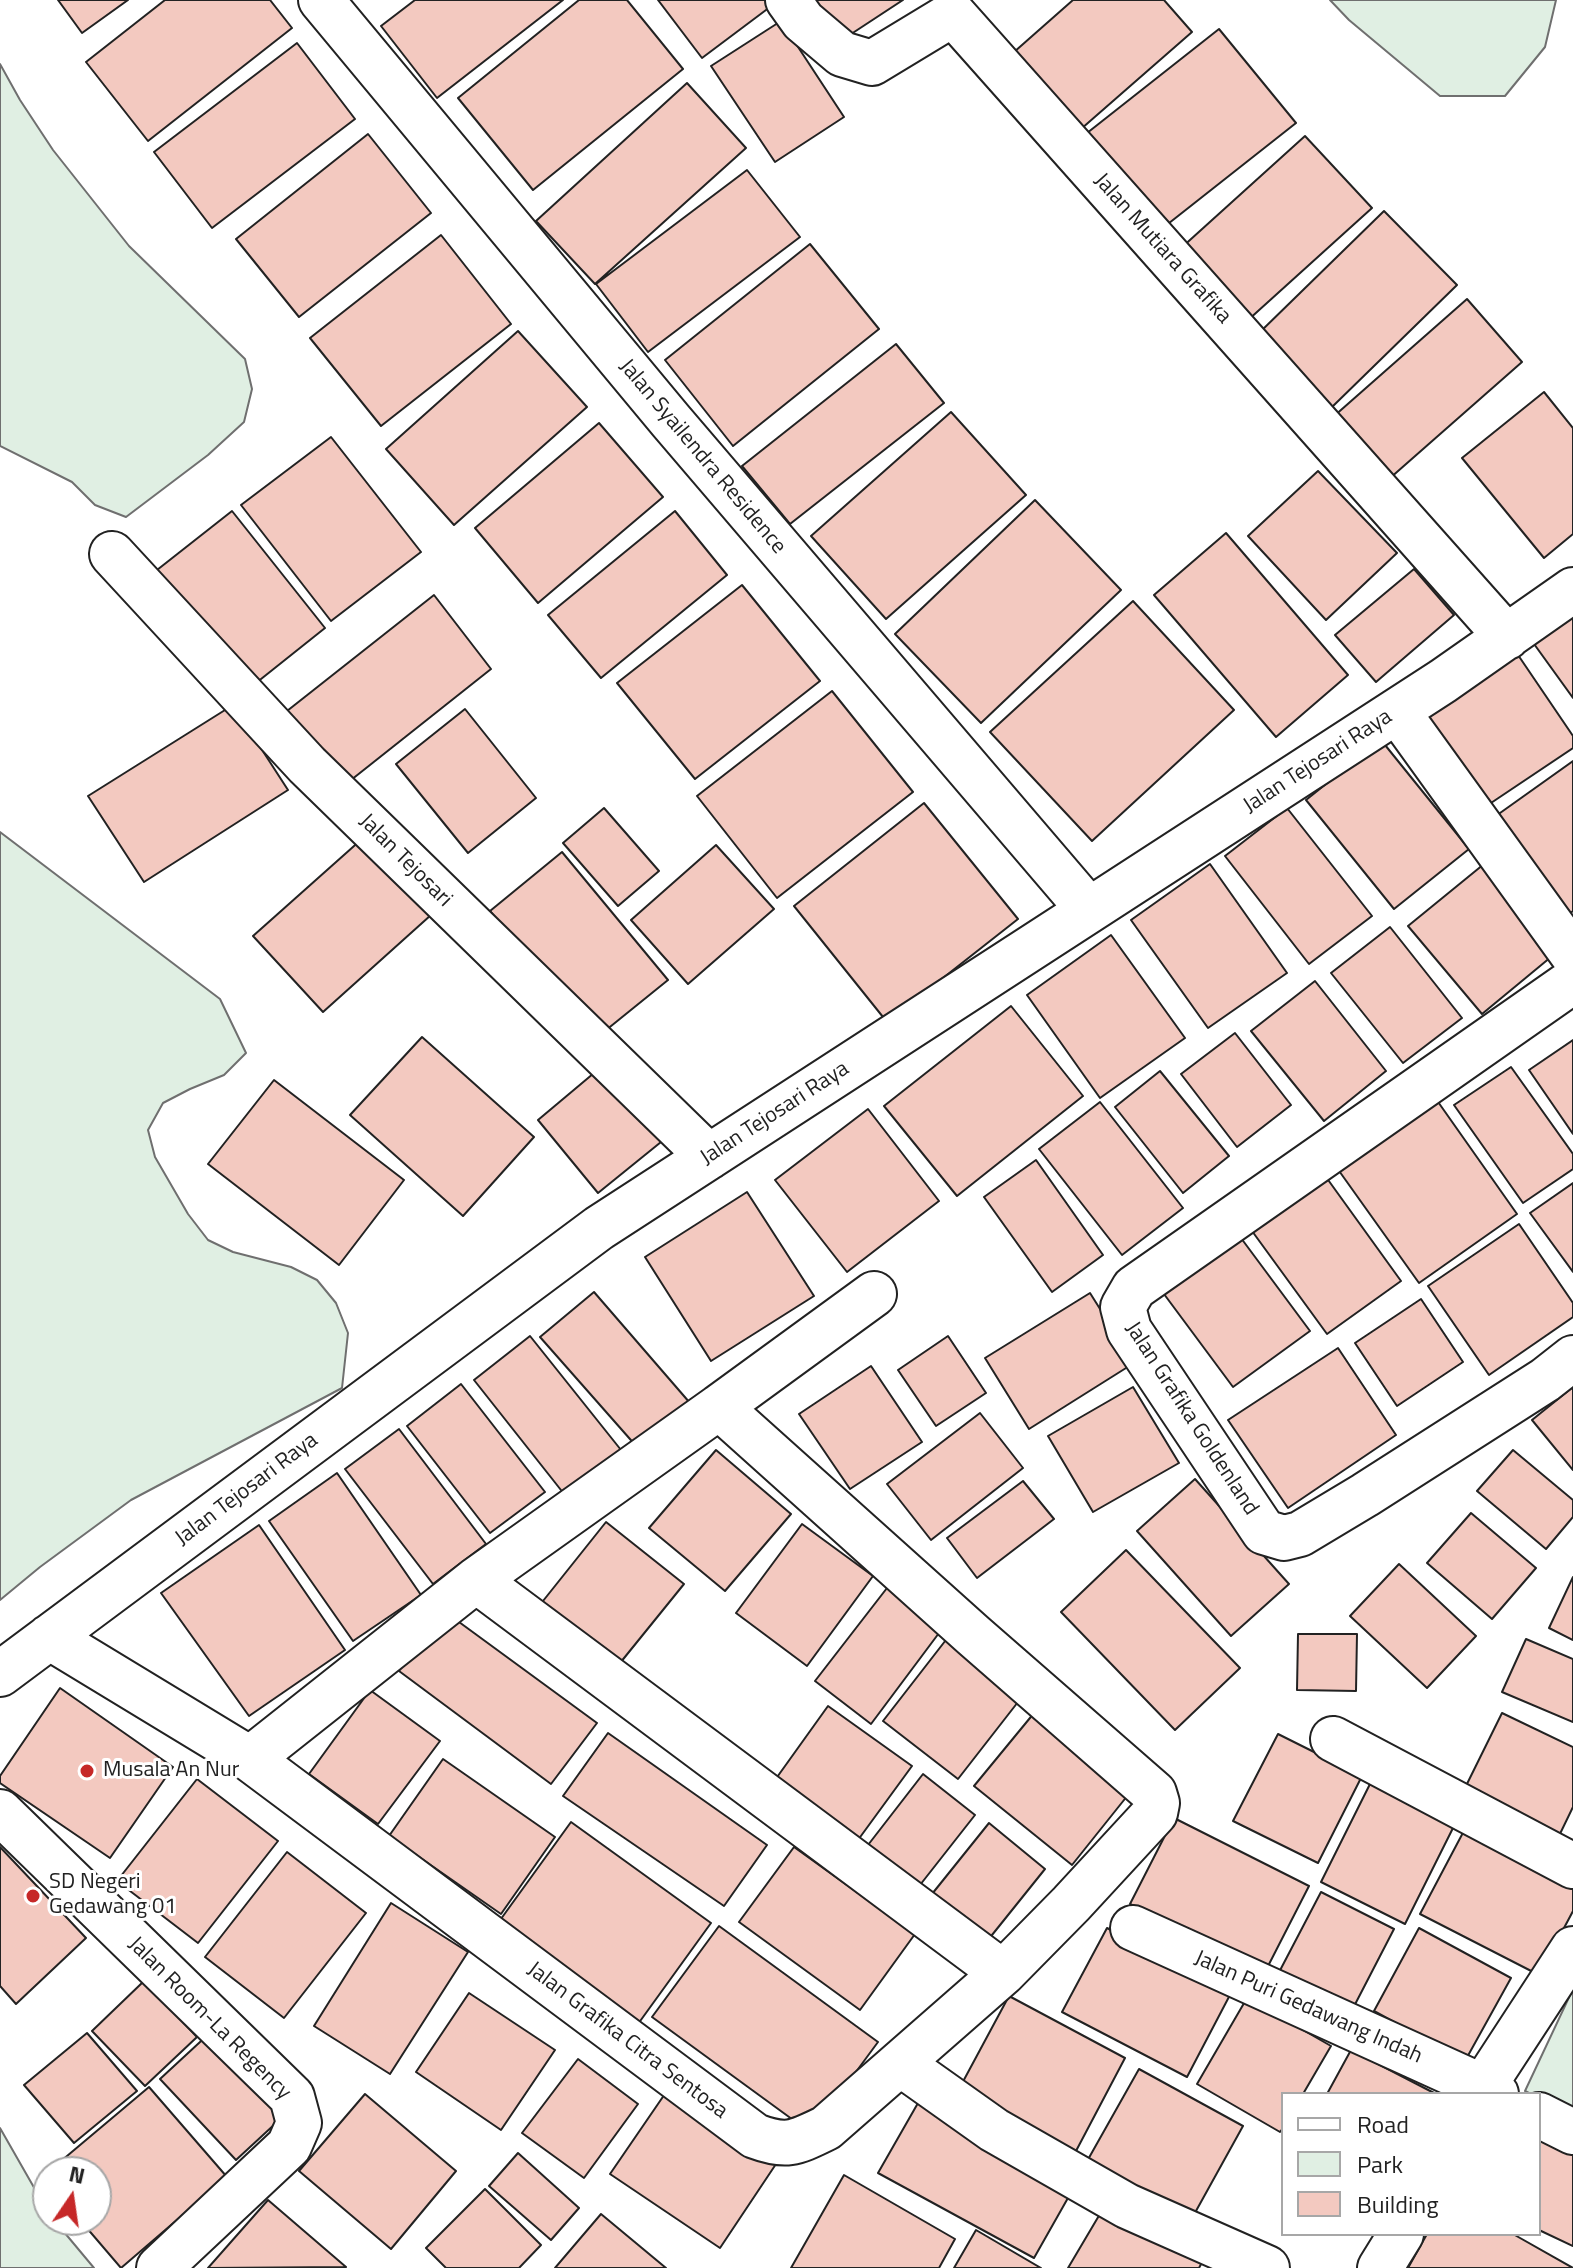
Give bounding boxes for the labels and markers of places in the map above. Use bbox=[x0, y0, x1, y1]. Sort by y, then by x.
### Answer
place label: Musala An Nur bbox=[103, 1758, 239, 1784]
marker: Musala An Nur bbox=[78, 1762, 96, 1780]
place label: SD Negeri Gedawang 01 bbox=[49, 1870, 177, 1922]
marker: SD Negeri Gedawang 01 bbox=[24, 1887, 42, 1905]

